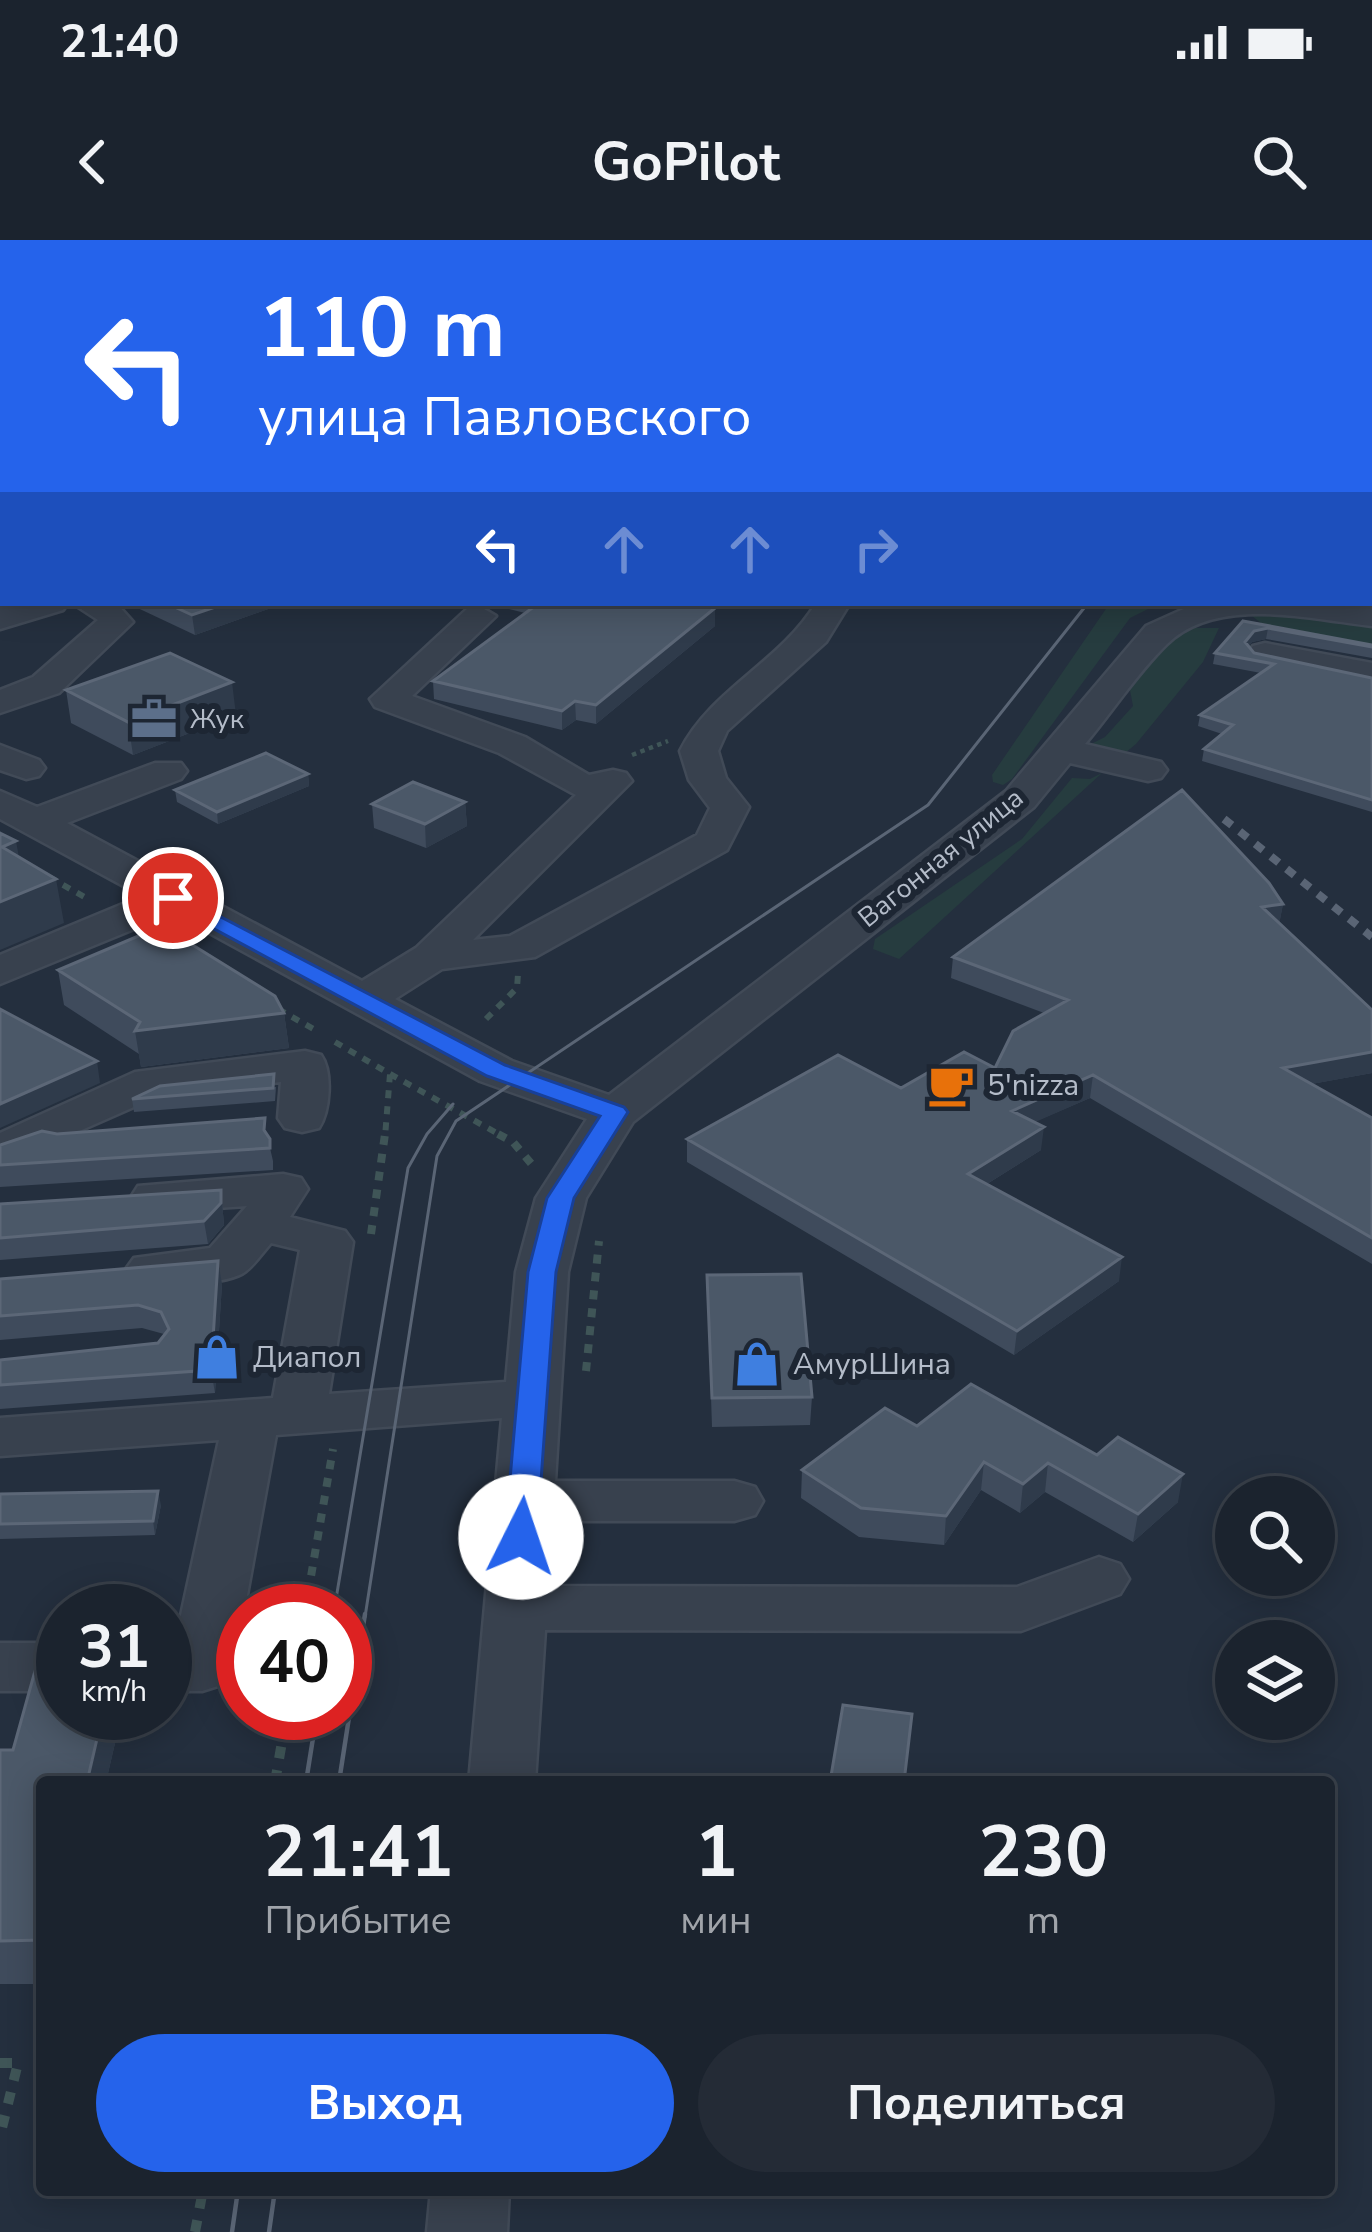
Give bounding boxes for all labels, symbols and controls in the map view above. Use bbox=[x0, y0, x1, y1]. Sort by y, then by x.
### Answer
text: 21:40 bbox=[60, 12, 179, 73]
text: GoPilot bbox=[592, 125, 780, 199]
icon: back bbox=[60, 129, 126, 195]
icon: search bbox=[1246, 129, 1312, 195]
text: 110 m bbox=[258, 271, 506, 386]
icon: left bbox=[60, 288, 216, 444]
text: улица Павловского bbox=[258, 380, 752, 454]
icon: left bbox=[465, 516, 531, 582]
icon: ahead bbox=[591, 516, 657, 582]
icon: ahead bbox=[717, 516, 783, 582]
icon: right bbox=[843, 516, 909, 582]
office icon: Жук bbox=[129, 694, 179, 744]
place label: Жук bbox=[190, 701, 245, 738]
street label: Вагонная улица bbox=[851, 780, 1031, 936]
pin bbox=[122, 847, 224, 949]
icon: arrive bbox=[140, 865, 206, 931]
cafe icon: 5'nizza bbox=[926, 1060, 976, 1110]
place label: 5'nizza bbox=[987, 1065, 1079, 1106]
shop icon: Диапол bbox=[192, 1332, 242, 1382]
place label: Диапол bbox=[253, 1337, 361, 1378]
shop icon: АмурШина bbox=[732, 1339, 782, 1389]
place label: АмурШина bbox=[793, 1344, 951, 1385]
position arrow bbox=[458, 1474, 584, 1600]
map controls bbox=[1215, 1476, 1335, 1740]
button: search bbox=[1215, 1476, 1335, 1596]
speed limit sign: 40 bbox=[216, 1584, 372, 1740]
text: 31 bbox=[78, 1606, 150, 1688]
button: layers bbox=[1215, 1620, 1335, 1740]
text: km/h bbox=[81, 1671, 147, 1712]
text: 21:41 bbox=[263, 1803, 453, 1901]
text: 1 bbox=[694, 1803, 738, 1901]
text: 230 bbox=[979, 1803, 1108, 1901]
text: Прибытие bbox=[265, 1894, 452, 1947]
text: мин bbox=[680, 1894, 752, 1947]
text: m bbox=[1027, 1894, 1060, 1947]
button: Выход bbox=[96, 2034, 674, 2172]
button: Поделиться bbox=[698, 2034, 1275, 2172]

